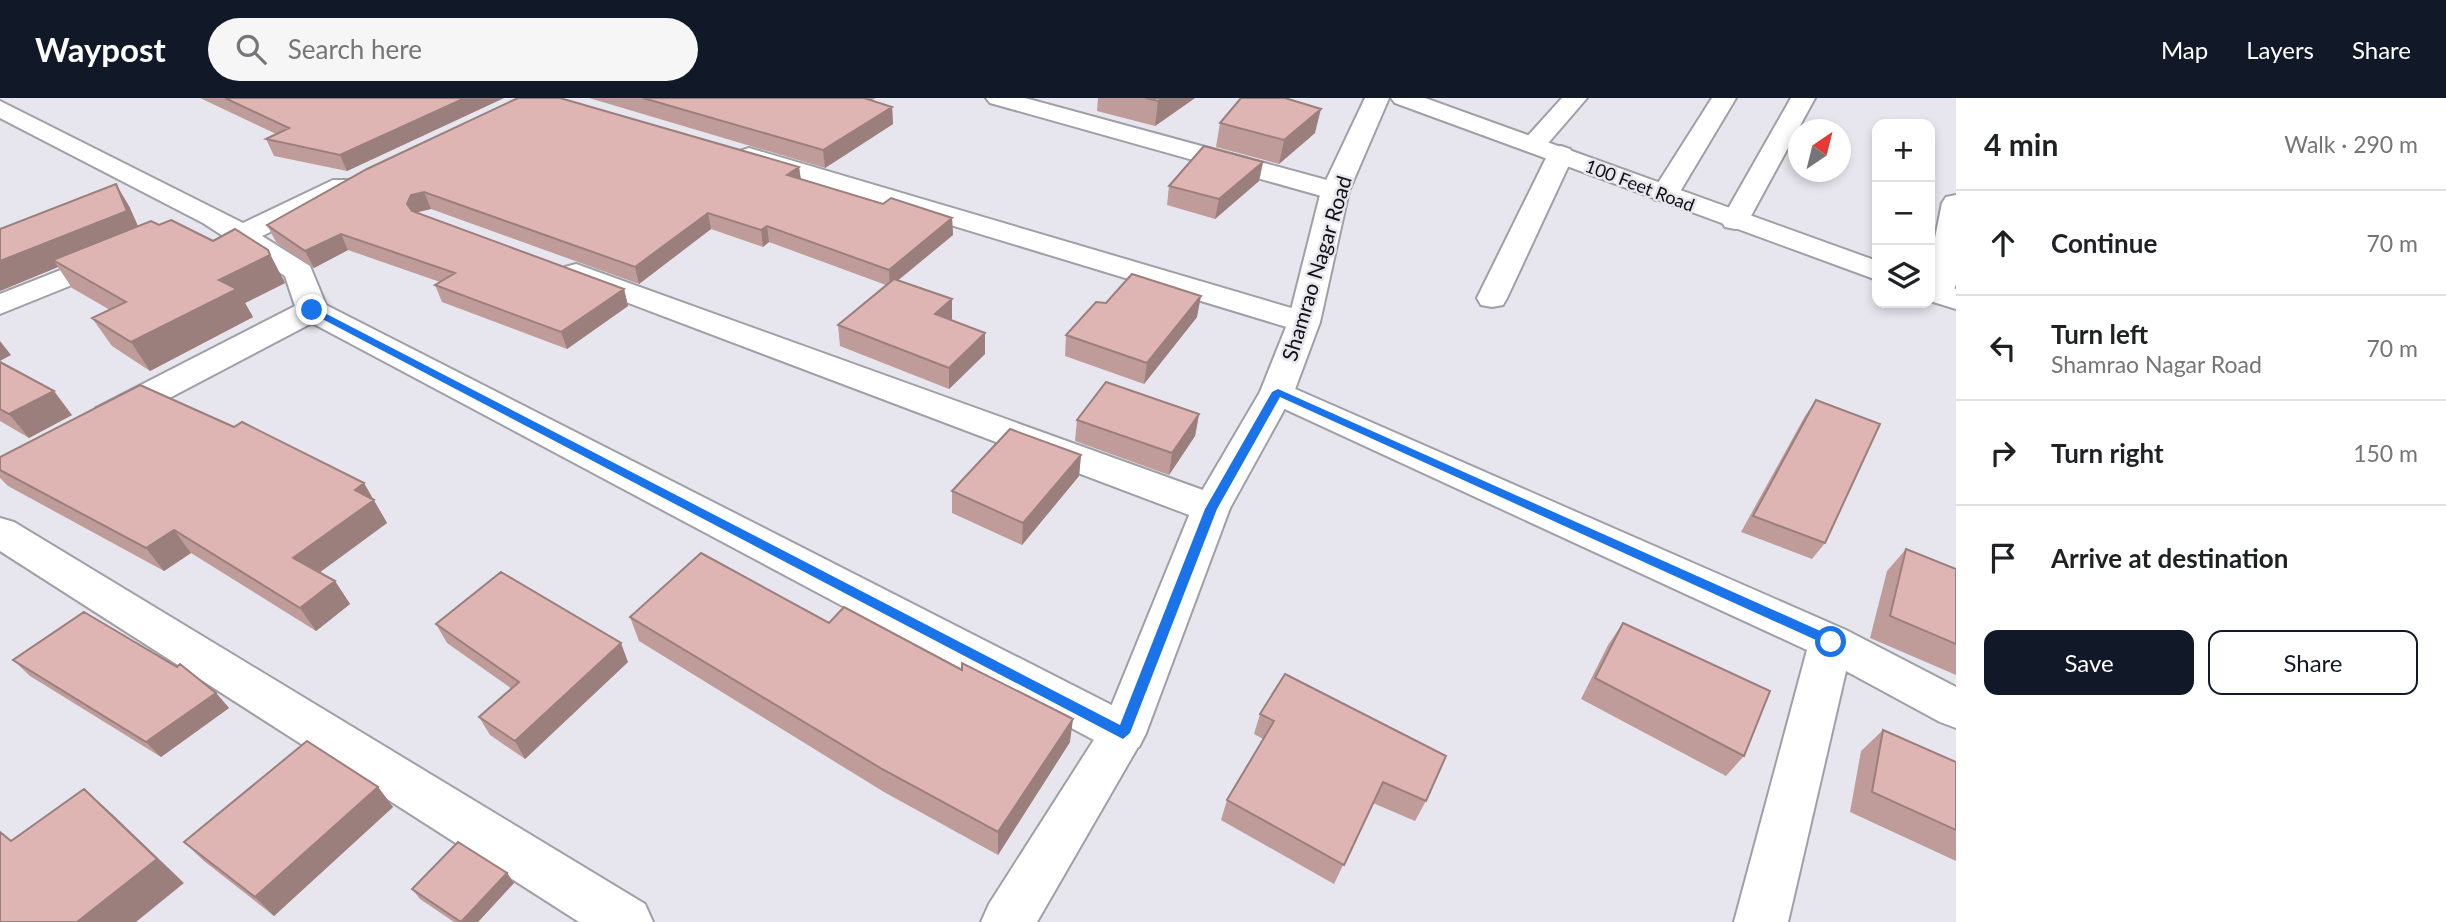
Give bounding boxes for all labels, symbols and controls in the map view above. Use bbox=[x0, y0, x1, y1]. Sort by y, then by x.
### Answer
search box bbox=[208, 18, 698, 81]
text: Waypost bbox=[35, 29, 166, 69]
icon: search bbox=[232, 30, 270, 68]
text: Search here bbox=[288, 33, 422, 65]
text: Map bbox=[2161, 35, 2208, 64]
text: Layers bbox=[2246, 35, 2314, 64]
text: Share bbox=[2352, 35, 2411, 64]
north arrow bbox=[1788, 119, 1851, 182]
map controls bbox=[1872, 119, 1935, 308]
button: + bbox=[1872, 119, 1935, 182]
text: 4 min bbox=[1984, 126, 2058, 162]
text: Walk · 290 m bbox=[2284, 130, 2418, 158]
street label: 100 Feet Road bbox=[1582, 154, 1698, 216]
street label: Shamrao Nagar Road bbox=[1276, 172, 1356, 364]
button: − bbox=[1872, 182, 1935, 245]
icon: ahead bbox=[1984, 224, 2022, 262]
text: Continue bbox=[2051, 227, 2157, 259]
text: 70 m bbox=[2367, 229, 2418, 257]
button: layers bbox=[1872, 245, 1935, 308]
route end bbox=[296, 294, 327, 325]
text: Turn left bbox=[2051, 318, 2148, 350]
icon: left bbox=[1984, 329, 2022, 367]
text: 70 m bbox=[2367, 334, 2418, 362]
text: Shamrao Nagar Road bbox=[2051, 350, 2262, 378]
icon: right bbox=[1984, 434, 2022, 472]
text: Turn right bbox=[2051, 437, 2164, 469]
text: 150 m bbox=[2353, 439, 2418, 467]
icon: arrive bbox=[1984, 539, 2022, 577]
text: Arrive at destination bbox=[2051, 542, 2288, 574]
route start bbox=[1815, 626, 1846, 657]
button: Save bbox=[1984, 630, 2194, 695]
button: Share bbox=[2208, 630, 2418, 695]

